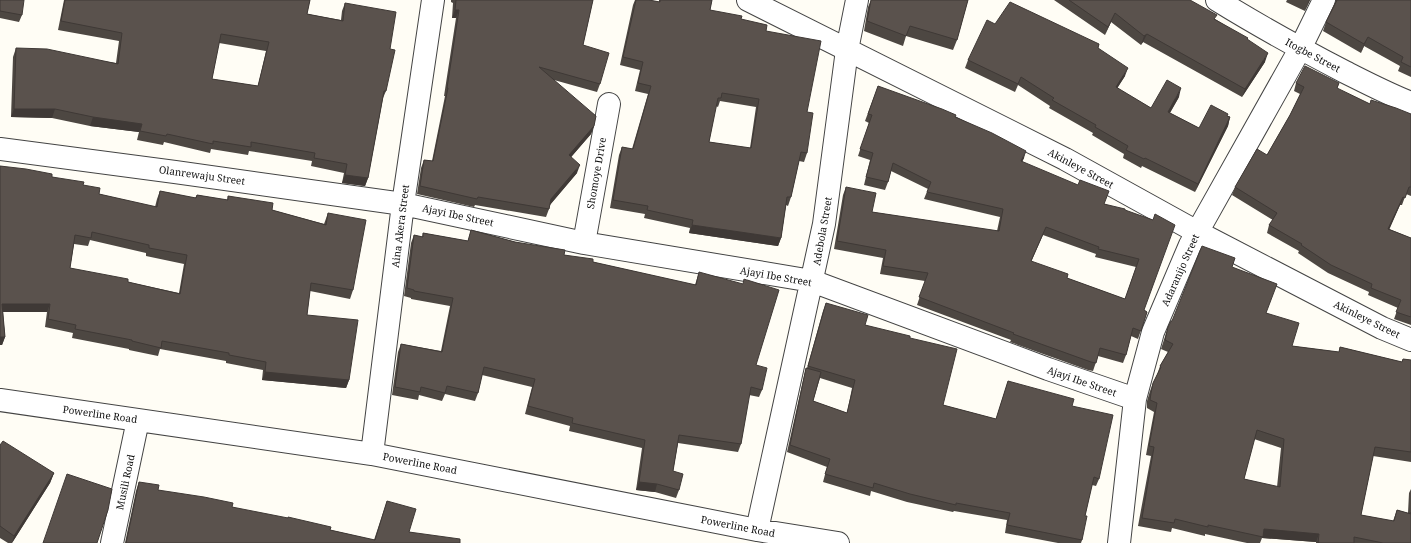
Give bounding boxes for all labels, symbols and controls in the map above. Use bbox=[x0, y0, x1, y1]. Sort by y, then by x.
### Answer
street label: Itogbe Street bbox=[1283, 35, 1343, 76]
street label: Shomoye Drive bbox=[583, 136, 609, 210]
street label: Akinleye Street bbox=[1046, 145, 1117, 191]
street label: Olanrewaju Street bbox=[158, 162, 246, 188]
street label: Aina Akera Street bbox=[388, 183, 412, 268]
street label: Adebola Street bbox=[809, 195, 835, 266]
street label: Ajayi Ibe Street bbox=[421, 201, 495, 229]
street label: Adaranijo Street bbox=[1158, 231, 1202, 308]
street label: Ajayi Ibe Street bbox=[739, 263, 813, 289]
street label: Akinleye Street bbox=[1331, 297, 1403, 341]
street label: Ajayi Ibe Street bbox=[1045, 363, 1119, 400]
street label: Powerline Road bbox=[62, 402, 138, 426]
street label: Powerline Road bbox=[382, 449, 458, 477]
street label: Musili Road bbox=[112, 453, 138, 511]
street label: Powerline Road bbox=[700, 512, 776, 540]

